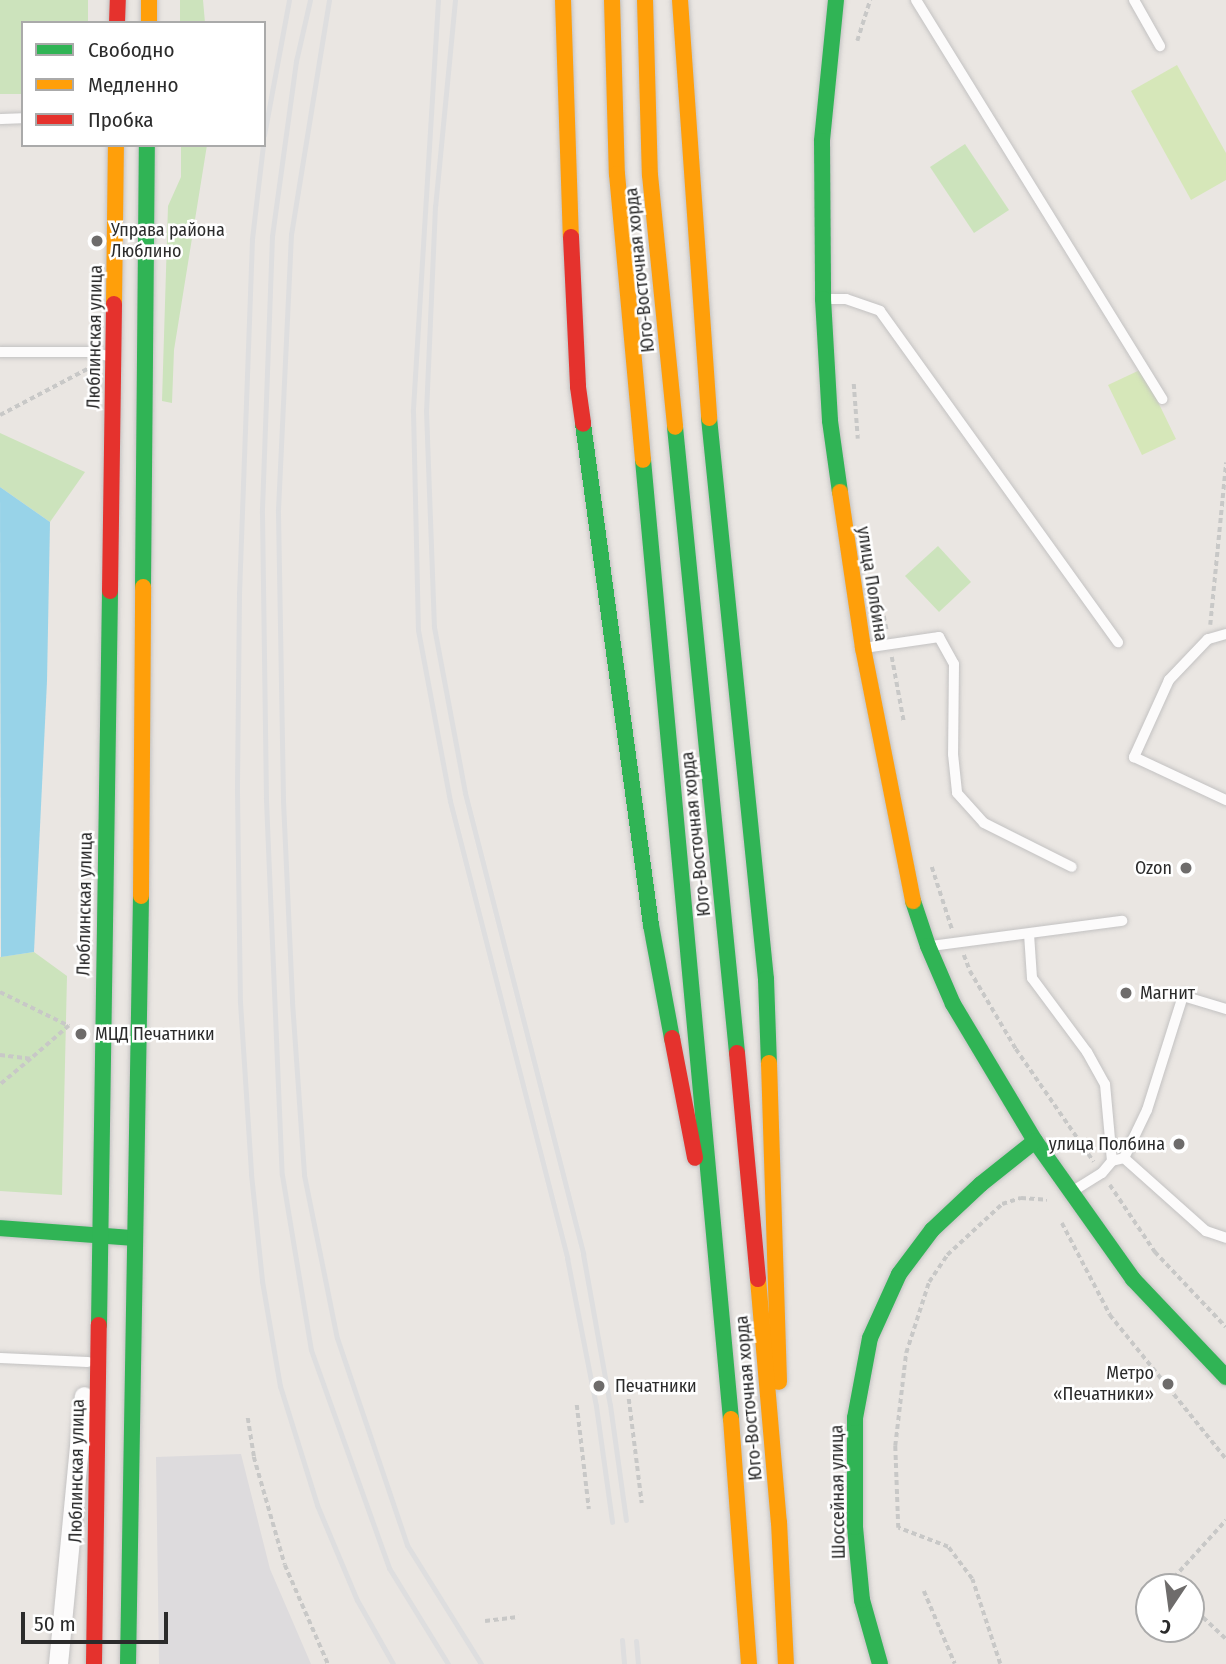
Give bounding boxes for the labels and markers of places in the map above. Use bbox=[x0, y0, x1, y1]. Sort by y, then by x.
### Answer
place label: Управа района Люблино bbox=[111, 220, 225, 262]
marker: Управа района Люблино bbox=[89, 233, 105, 249]
place label: Ozon bbox=[1135, 857, 1172, 879]
marker: Ozon bbox=[1178, 860, 1194, 876]
place label: Магнит bbox=[1140, 982, 1195, 1004]
marker: Магнит bbox=[1118, 985, 1134, 1001]
place label: МЦД Печатники bbox=[95, 1023, 215, 1045]
marker: МЦД Печатники bbox=[73, 1026, 89, 1042]
place label: улица Полбина bbox=[1049, 1133, 1165, 1155]
marker: улица Полбина bbox=[1171, 1136, 1187, 1152]
place label: Метро «Печатники» bbox=[1053, 1363, 1154, 1406]
place label: Печатники bbox=[615, 1375, 697, 1397]
marker: Печатники bbox=[589, 1376, 609, 1396]
marker: Метро «Печатники» bbox=[1160, 1376, 1176, 1392]

